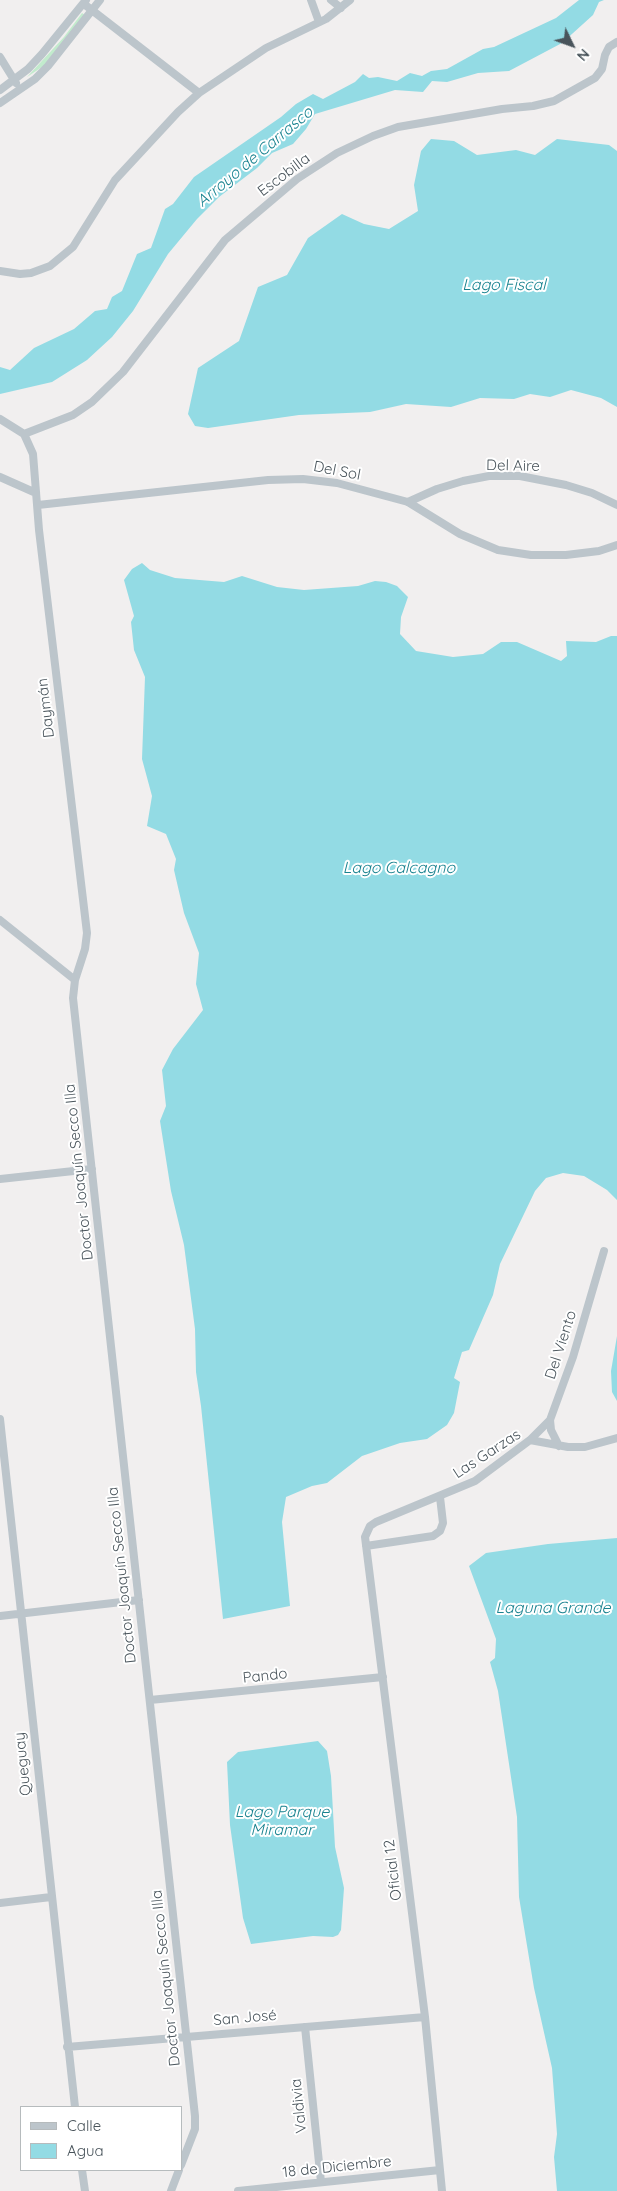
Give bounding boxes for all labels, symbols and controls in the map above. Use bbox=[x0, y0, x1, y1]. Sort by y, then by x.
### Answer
north arrow bbox=[547, 20, 597, 70]
text: N bbox=[573, 45, 593, 65]
water label: Arroyo de Carrasco bbox=[193, 103, 317, 211]
street label: Escobilla bbox=[254, 150, 314, 200]
water label: Lago Fiscal bbox=[462, 275, 546, 295]
street label: Del Aire bbox=[486, 457, 540, 475]
street label: Del Sol bbox=[312, 458, 362, 484]
street label: Daymán bbox=[33, 677, 59, 739]
water label: Lago Calcagno bbox=[343, 858, 455, 878]
street label: Doctor Joaquín Secco Illa bbox=[61, 1083, 97, 1261]
street label: Del Viento bbox=[541, 1308, 581, 1382]
street label: Las Garzas bbox=[450, 1425, 524, 1483]
street label: Doctor Joaquín Secco Illa bbox=[104, 1486, 140, 1664]
water label: Laguna Grande bbox=[495, 1598, 611, 1618]
street label: Pando bbox=[242, 1665, 288, 1687]
street label: Queguay bbox=[11, 1731, 35, 1797]
water label: Lago Parque Miramar bbox=[235, 1802, 329, 1840]
street label: Oficial 12 bbox=[380, 1838, 406, 1902]
street label: Doctor Joaquín Secco Illa bbox=[148, 1889, 184, 2067]
street label: San José bbox=[213, 2006, 277, 2030]
street label: Valdivia bbox=[287, 2078, 311, 2134]
legend bbox=[20, 2106, 182, 2171]
text: Calle bbox=[67, 2116, 101, 2135]
text: Agua bbox=[67, 2141, 104, 2160]
street label: 18 de Diciembre bbox=[282, 2152, 392, 2182]

